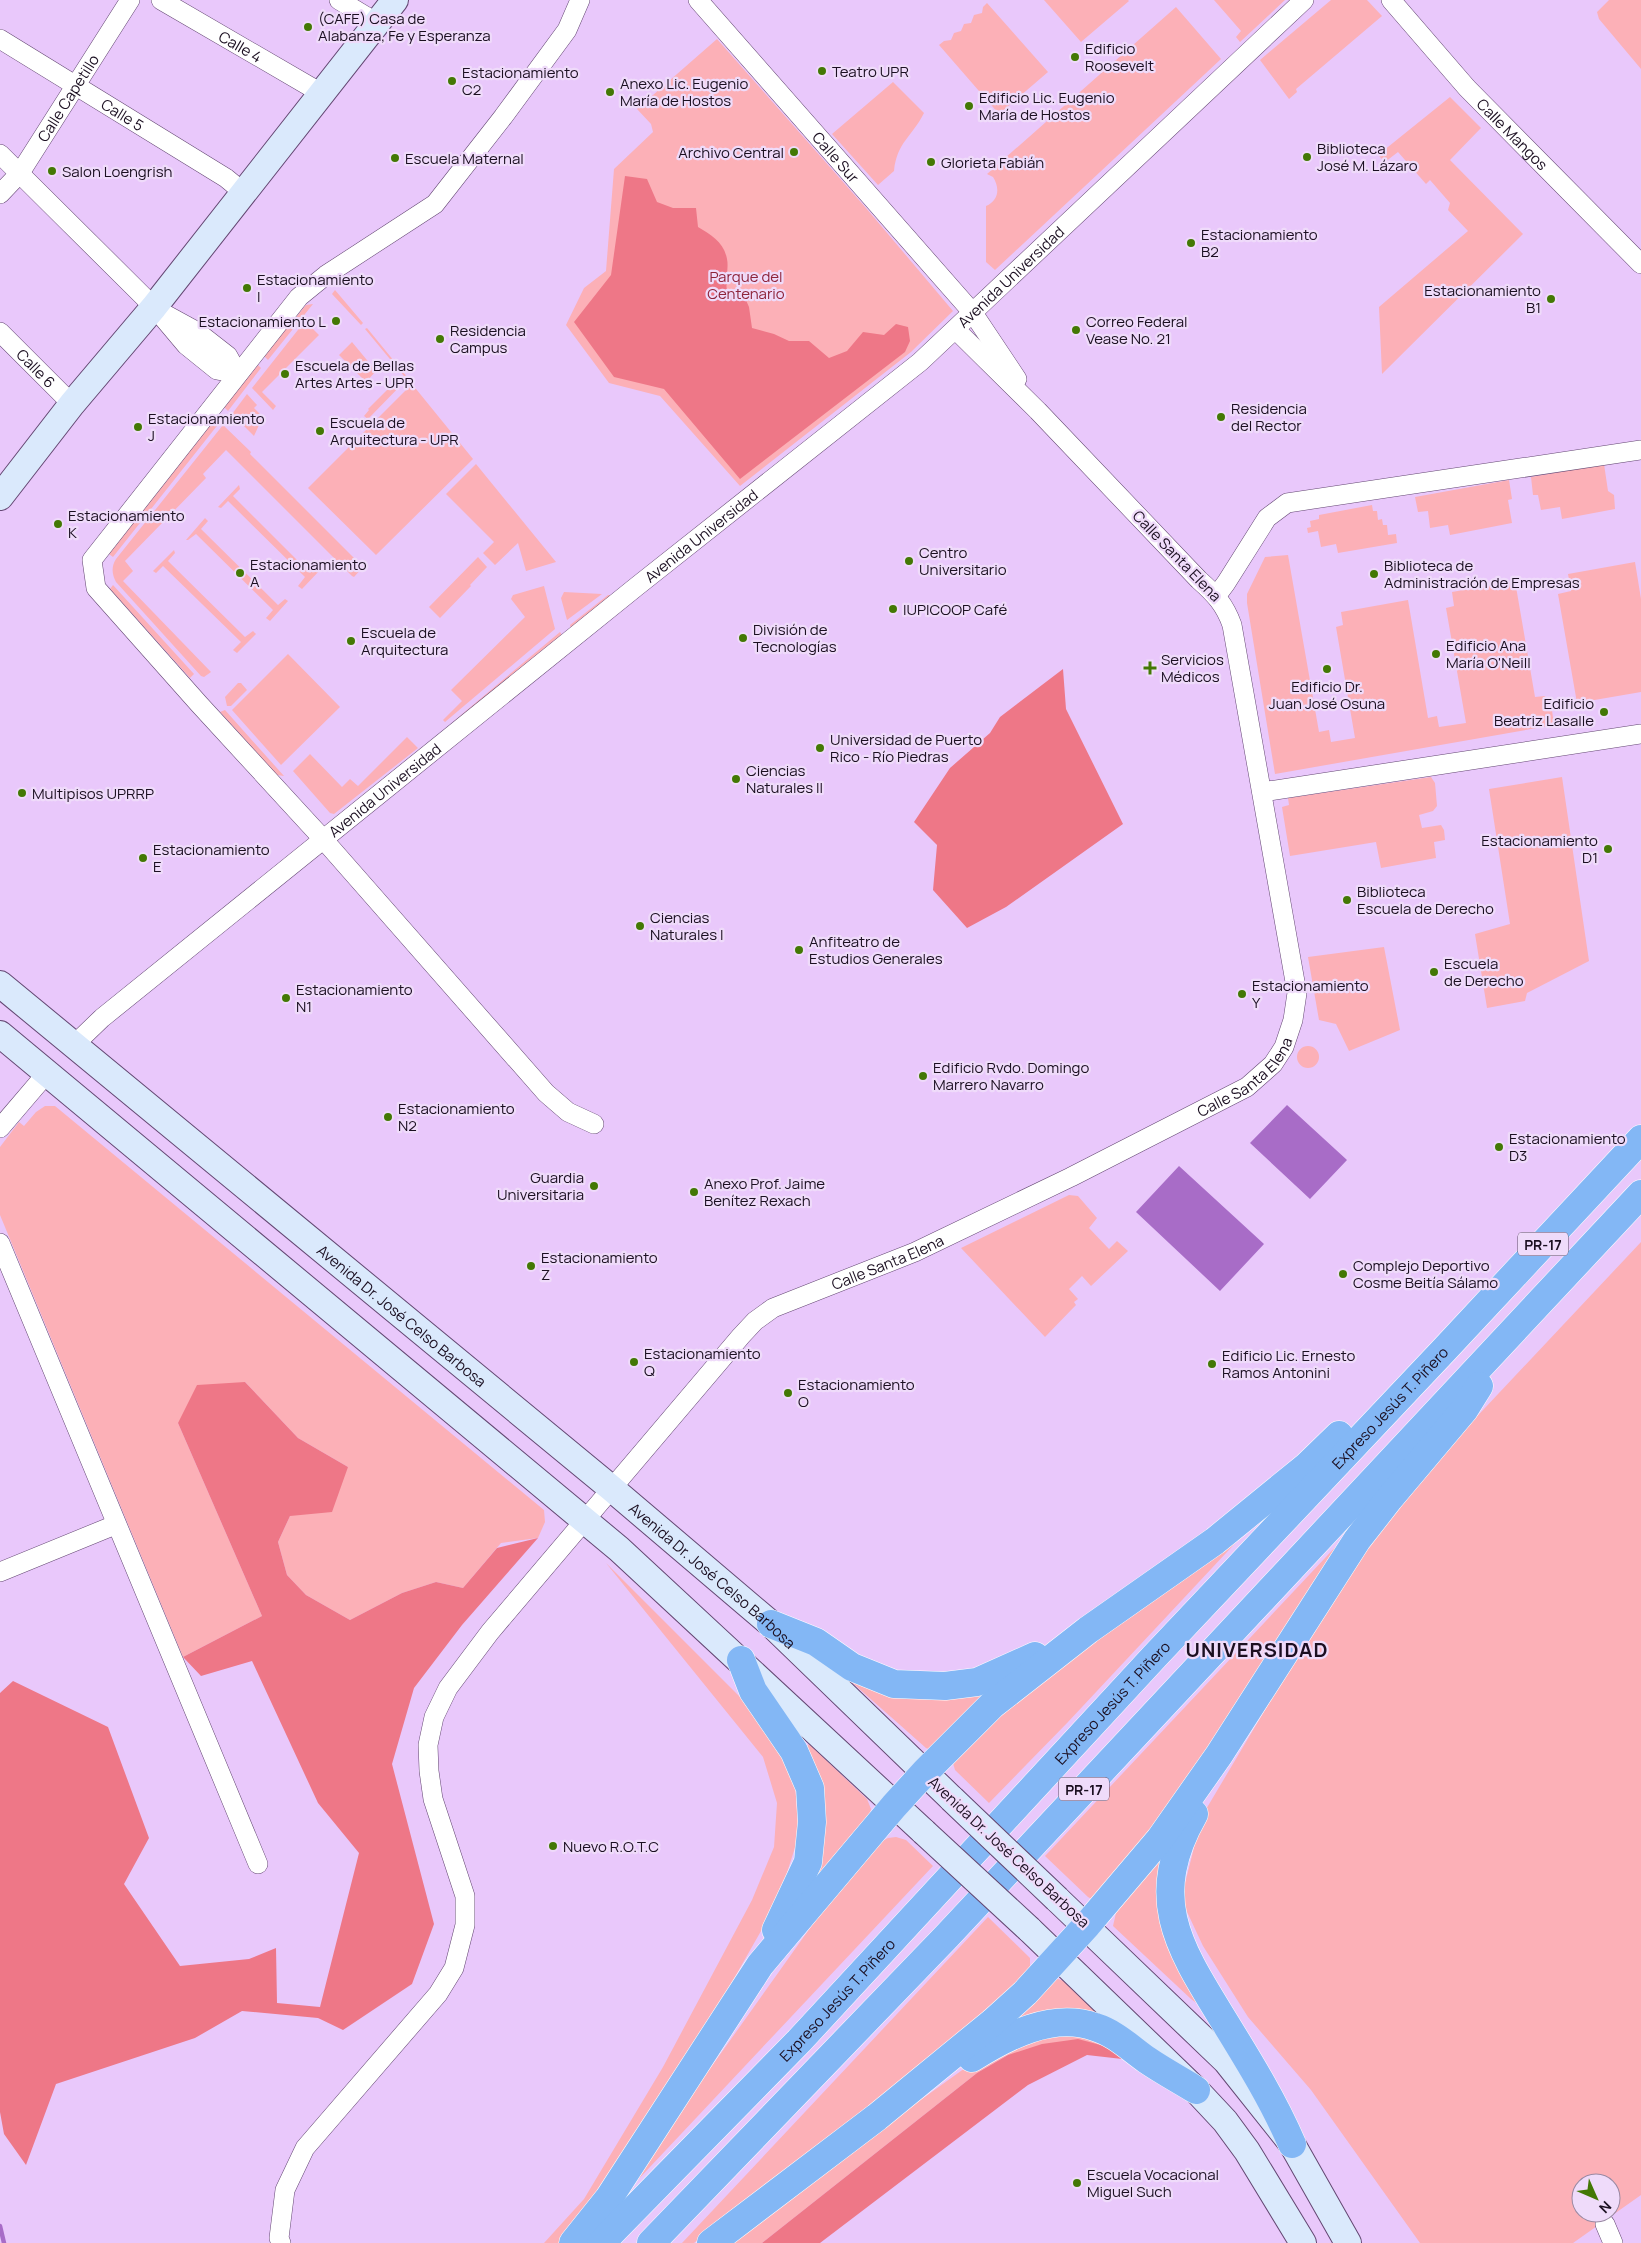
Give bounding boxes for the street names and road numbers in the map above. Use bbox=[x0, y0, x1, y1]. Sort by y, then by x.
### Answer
street label: Calle 4 bbox=[215, 25, 266, 67]
street label: Calle Capetillo bbox=[32, 50, 104, 146]
street label: Calle 5 bbox=[97, 93, 148, 136]
street label: Calle Mangos bbox=[1472, 93, 1553, 175]
street label: Calle Sur bbox=[808, 127, 865, 187]
street label: Avenida Universidad bbox=[953, 221, 1068, 332]
street label: Calle 6 bbox=[12, 344, 60, 392]
street label: Avenida Universidad bbox=[640, 484, 762, 587]
street label: Calle Santa Elena bbox=[1128, 506, 1226, 606]
street label: Avenida Universidad bbox=[324, 738, 445, 842]
street label: Calle Santa Elena bbox=[1193, 1034, 1297, 1121]
street label: Calle Santa Elena bbox=[828, 1229, 947, 1295]
road number: PR-17 bbox=[1518, 1232, 1568, 1256]
street label: Avenida Dr. José Celso Barbosa bbox=[313, 1239, 491, 1392]
street label: Expreso Jesús T. Piñero bbox=[1327, 1342, 1453, 1473]
street label: Avenida Dr. José Celso Barbosa bbox=[625, 1498, 800, 1653]
street label: Expreso Jesús T. Piñero bbox=[1050, 1636, 1175, 1769]
street label: Avenida Dr. José Celso Barbosa bbox=[924, 1772, 1094, 1932]
road number: PR-17 bbox=[1059, 1778, 1109, 1800]
street label: Expreso Jesús T. Piñero bbox=[774, 1933, 900, 2066]

